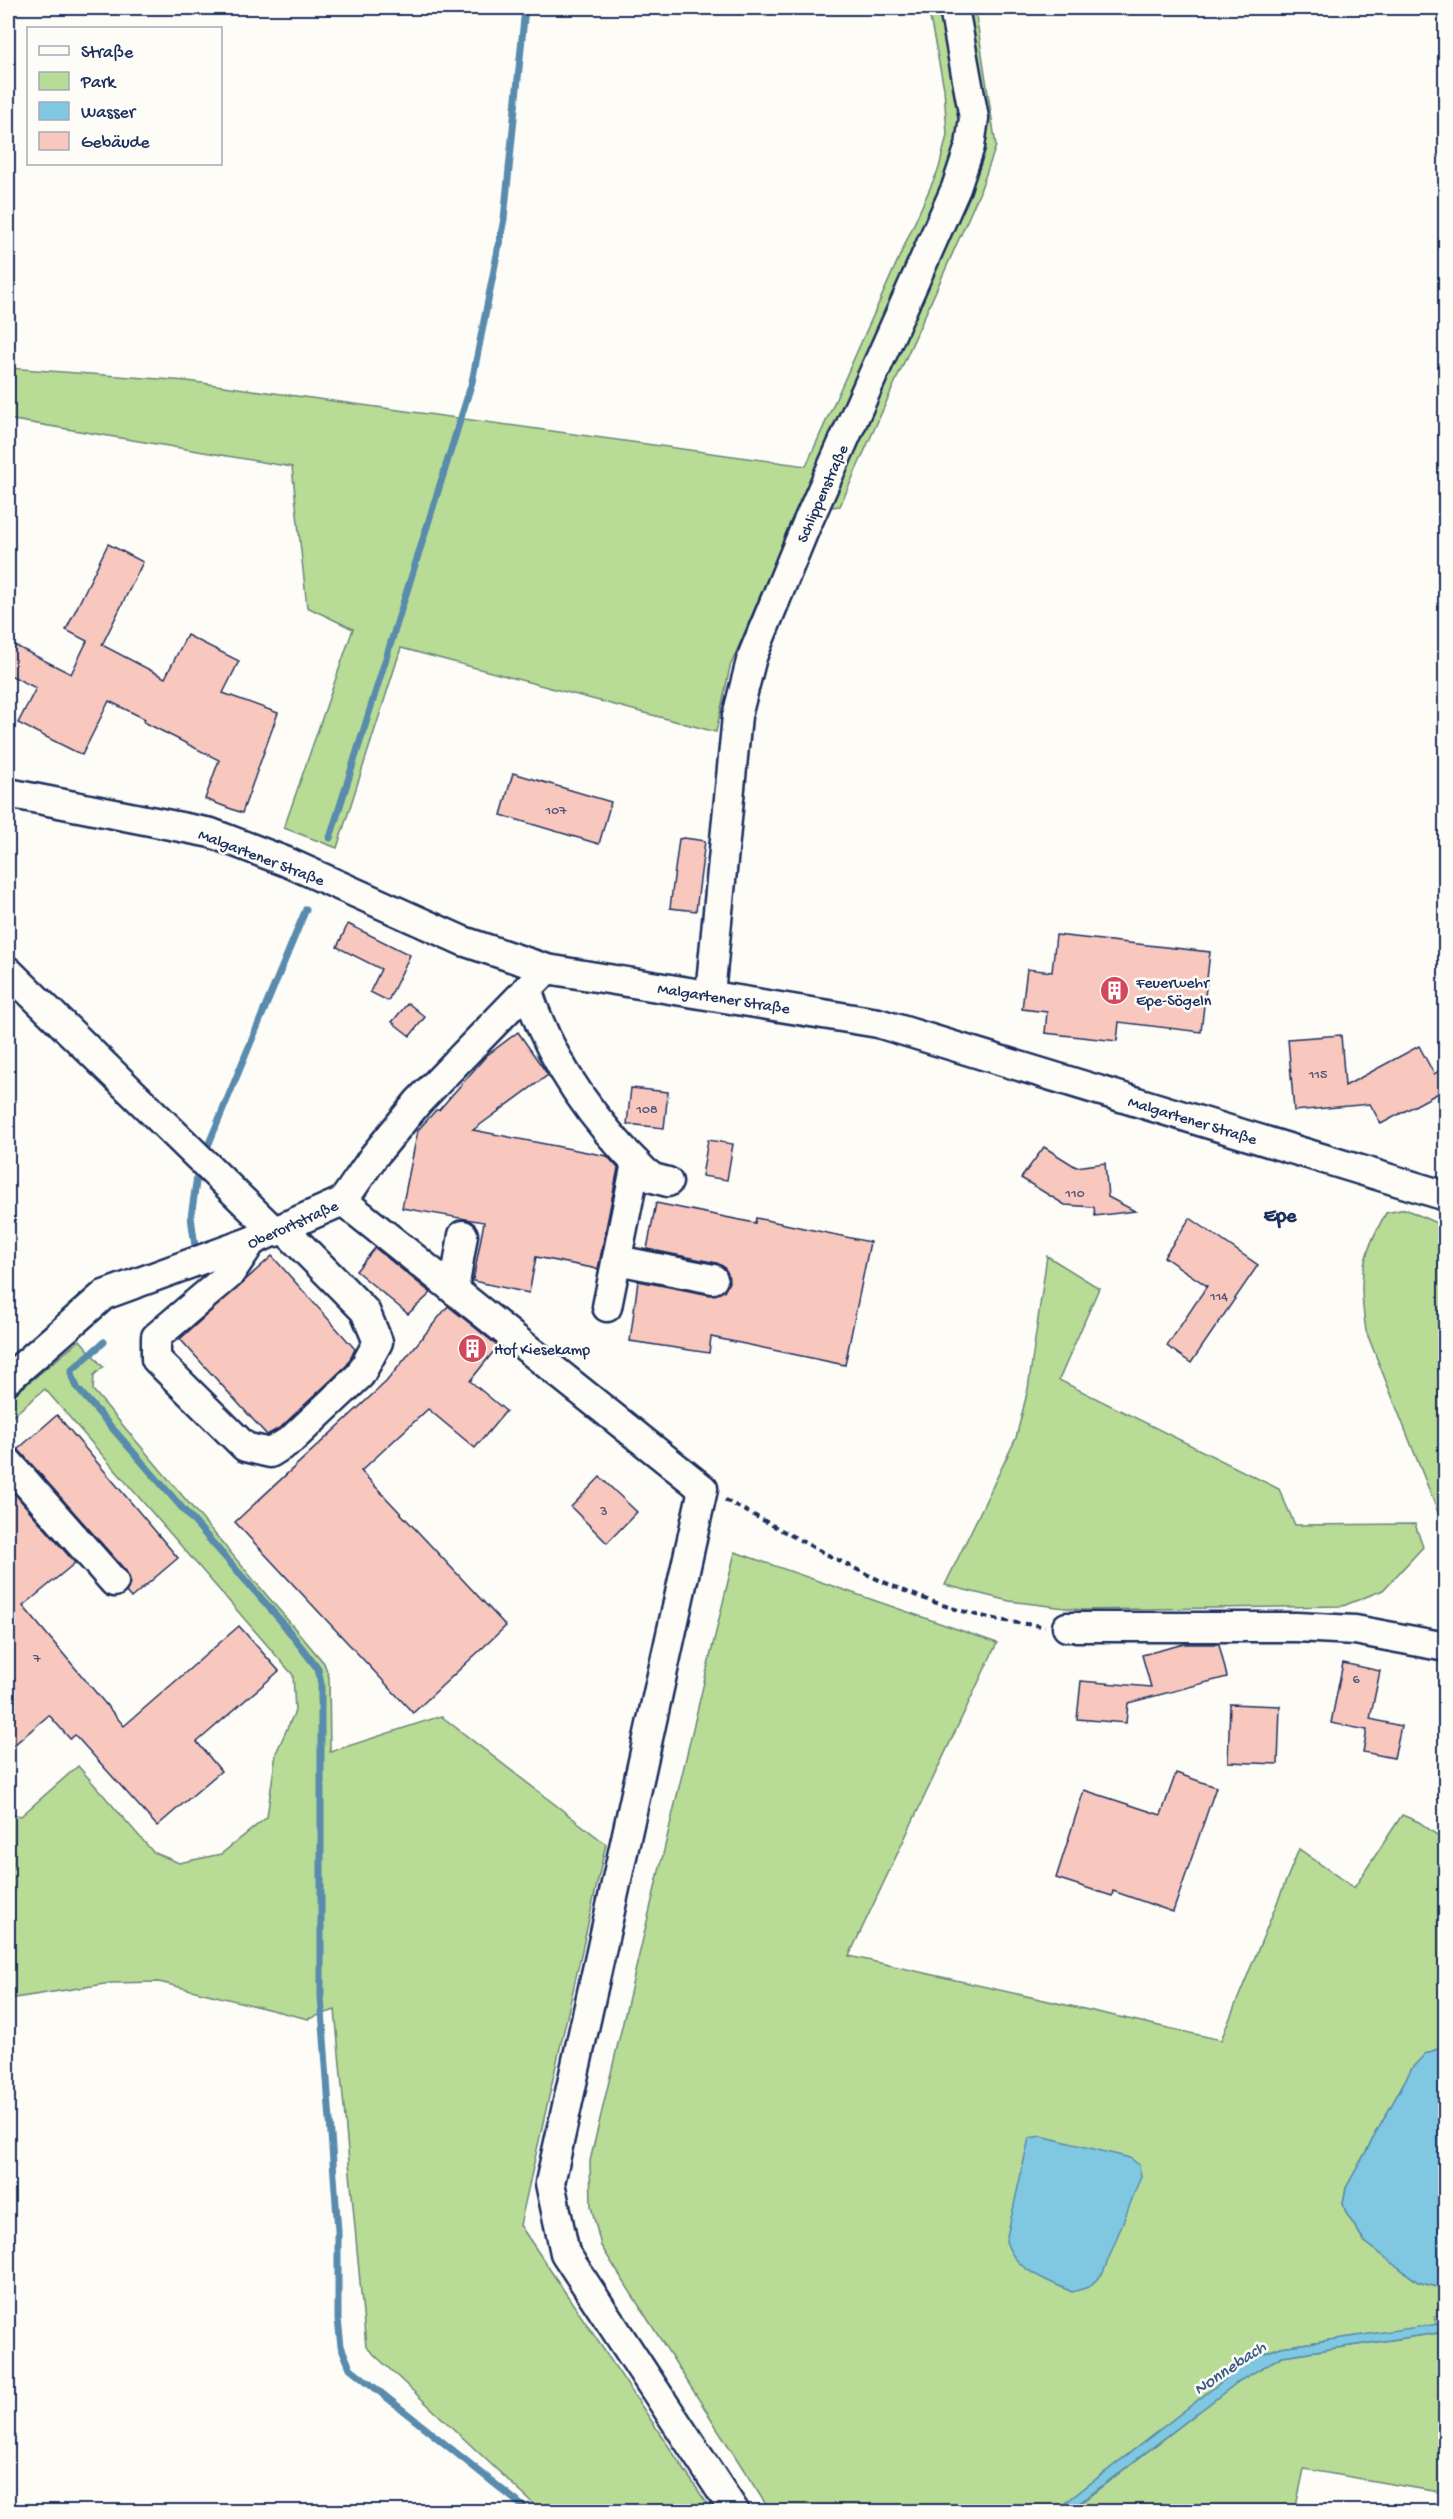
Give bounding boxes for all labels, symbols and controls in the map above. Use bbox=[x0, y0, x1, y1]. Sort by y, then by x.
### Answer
legend bbox=[27, 27, 222, 165]
text: Straße bbox=[81, 43, 134, 64]
text: Park bbox=[80, 73, 117, 94]
text: Wasser bbox=[81, 103, 137, 124]
text: Gebäude bbox=[81, 133, 150, 154]
street label: Schlippenstraße bbox=[794, 442, 855, 546]
house number: 107 bbox=[545, 803, 567, 820]
street label: Malgartener Straße bbox=[195, 826, 327, 892]
building icon: Feuerwehr Epe-Sögeln bbox=[1099, 974, 1131, 1006]
place label: Feuerwehr Epe-Sögeln bbox=[1135, 975, 1212, 1012]
street label: Malgartener Straße bbox=[656, 981, 792, 1020]
house number: 115 bbox=[1308, 1067, 1327, 1084]
street label: Malgartener Straße bbox=[1125, 1094, 1259, 1151]
house number: 108 bbox=[635, 1102, 658, 1119]
house number: 110 bbox=[1064, 1186, 1085, 1203]
street label: Oberortstraße bbox=[245, 1197, 342, 1255]
district label: Epe bbox=[1264, 1206, 1297, 1229]
house number: 114 bbox=[1209, 1289, 1228, 1306]
building icon: Hof Kiesekamp bbox=[457, 1332, 489, 1364]
place label: Hof Kiesekamp bbox=[494, 1342, 590, 1361]
house number: 3 bbox=[599, 1504, 608, 1521]
house number: 7 bbox=[32, 1651, 41, 1668]
house number: 6 bbox=[1352, 1672, 1360, 1689]
water label: Nonnebach bbox=[1190, 2337, 1271, 2401]

